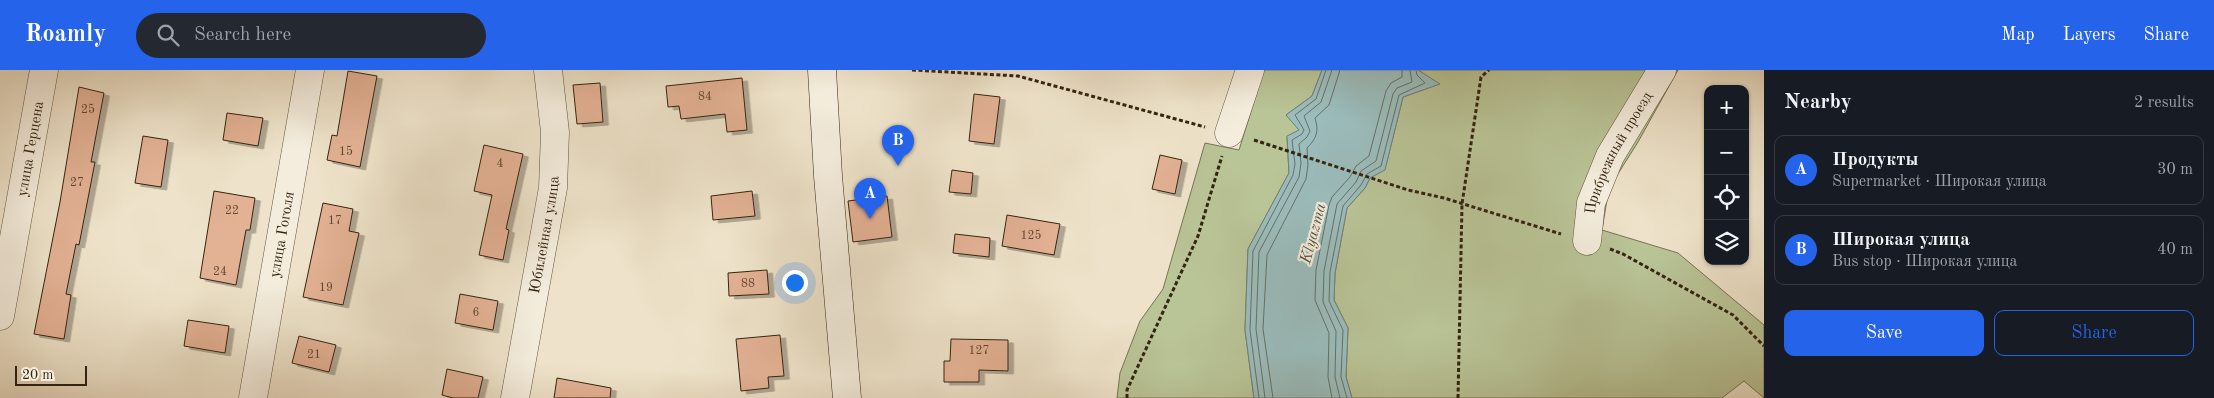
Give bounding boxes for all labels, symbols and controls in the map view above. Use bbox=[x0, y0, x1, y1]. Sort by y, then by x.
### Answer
search box bbox=[136, 13, 486, 58]
icon: search bbox=[154, 21, 182, 49]
text: Roamly bbox=[25, 23, 106, 47]
text: Search here bbox=[194, 26, 291, 45]
text: Map bbox=[2001, 26, 2035, 44]
text: Layers bbox=[2063, 26, 2115, 44]
text: Share bbox=[2143, 26, 2189, 44]
map controls bbox=[1704, 85, 1749, 265]
button: + bbox=[1704, 85, 1749, 130]
street label: Прибрежный проезд bbox=[1584, 89, 1656, 215]
house number: 84 bbox=[698, 91, 712, 103]
text: Nearby bbox=[1784, 92, 1852, 113]
text: 2 results bbox=[2134, 95, 2194, 111]
street label: улица Герцена bbox=[16, 99, 47, 198]
house number: 25 bbox=[81, 103, 95, 116]
pin: B bbox=[882, 125, 914, 166]
button: − bbox=[1704, 130, 1749, 175]
house number: 15 bbox=[339, 145, 353, 158]
text: Продукты bbox=[1832, 151, 1919, 170]
house number: 4 bbox=[497, 158, 504, 170]
text: A bbox=[1795, 162, 1807, 178]
text: 30 m bbox=[2157, 162, 2193, 178]
text: Supermarket · Широкая улица bbox=[1832, 174, 2047, 190]
street label: Юбилейная улица bbox=[528, 175, 562, 295]
button: locate bbox=[1704, 175, 1749, 220]
house number: 27 bbox=[70, 177, 84, 189]
pin: A bbox=[854, 178, 886, 219]
street label: улица Гоголя bbox=[268, 190, 298, 279]
water label: Klyazma bbox=[1298, 201, 1330, 267]
house number: 22 bbox=[225, 205, 239, 217]
house number: 17 bbox=[328, 215, 342, 227]
button: layers bbox=[1704, 220, 1749, 265]
house number: 125 bbox=[1021, 229, 1041, 242]
text: Широкая улица bbox=[1832, 231, 1970, 250]
text: B bbox=[1795, 242, 1807, 258]
text: 40 m bbox=[2157, 242, 2193, 258]
text: Bus stop · Широкая улица bbox=[1832, 254, 2017, 270]
house number: 24 bbox=[213, 266, 227, 278]
your location bbox=[782, 270, 808, 296]
house number: 88 bbox=[741, 278, 755, 290]
house number: 19 bbox=[319, 282, 333, 294]
house number: 6 bbox=[473, 307, 480, 319]
button: Save bbox=[1784, 310, 1984, 356]
button: Share bbox=[1994, 310, 2194, 356]
house number: 127 bbox=[969, 345, 989, 357]
house number: 21 bbox=[307, 349, 321, 361]
scale bar bbox=[15, 363, 88, 386]
text: 20 m bbox=[22, 368, 53, 382]

